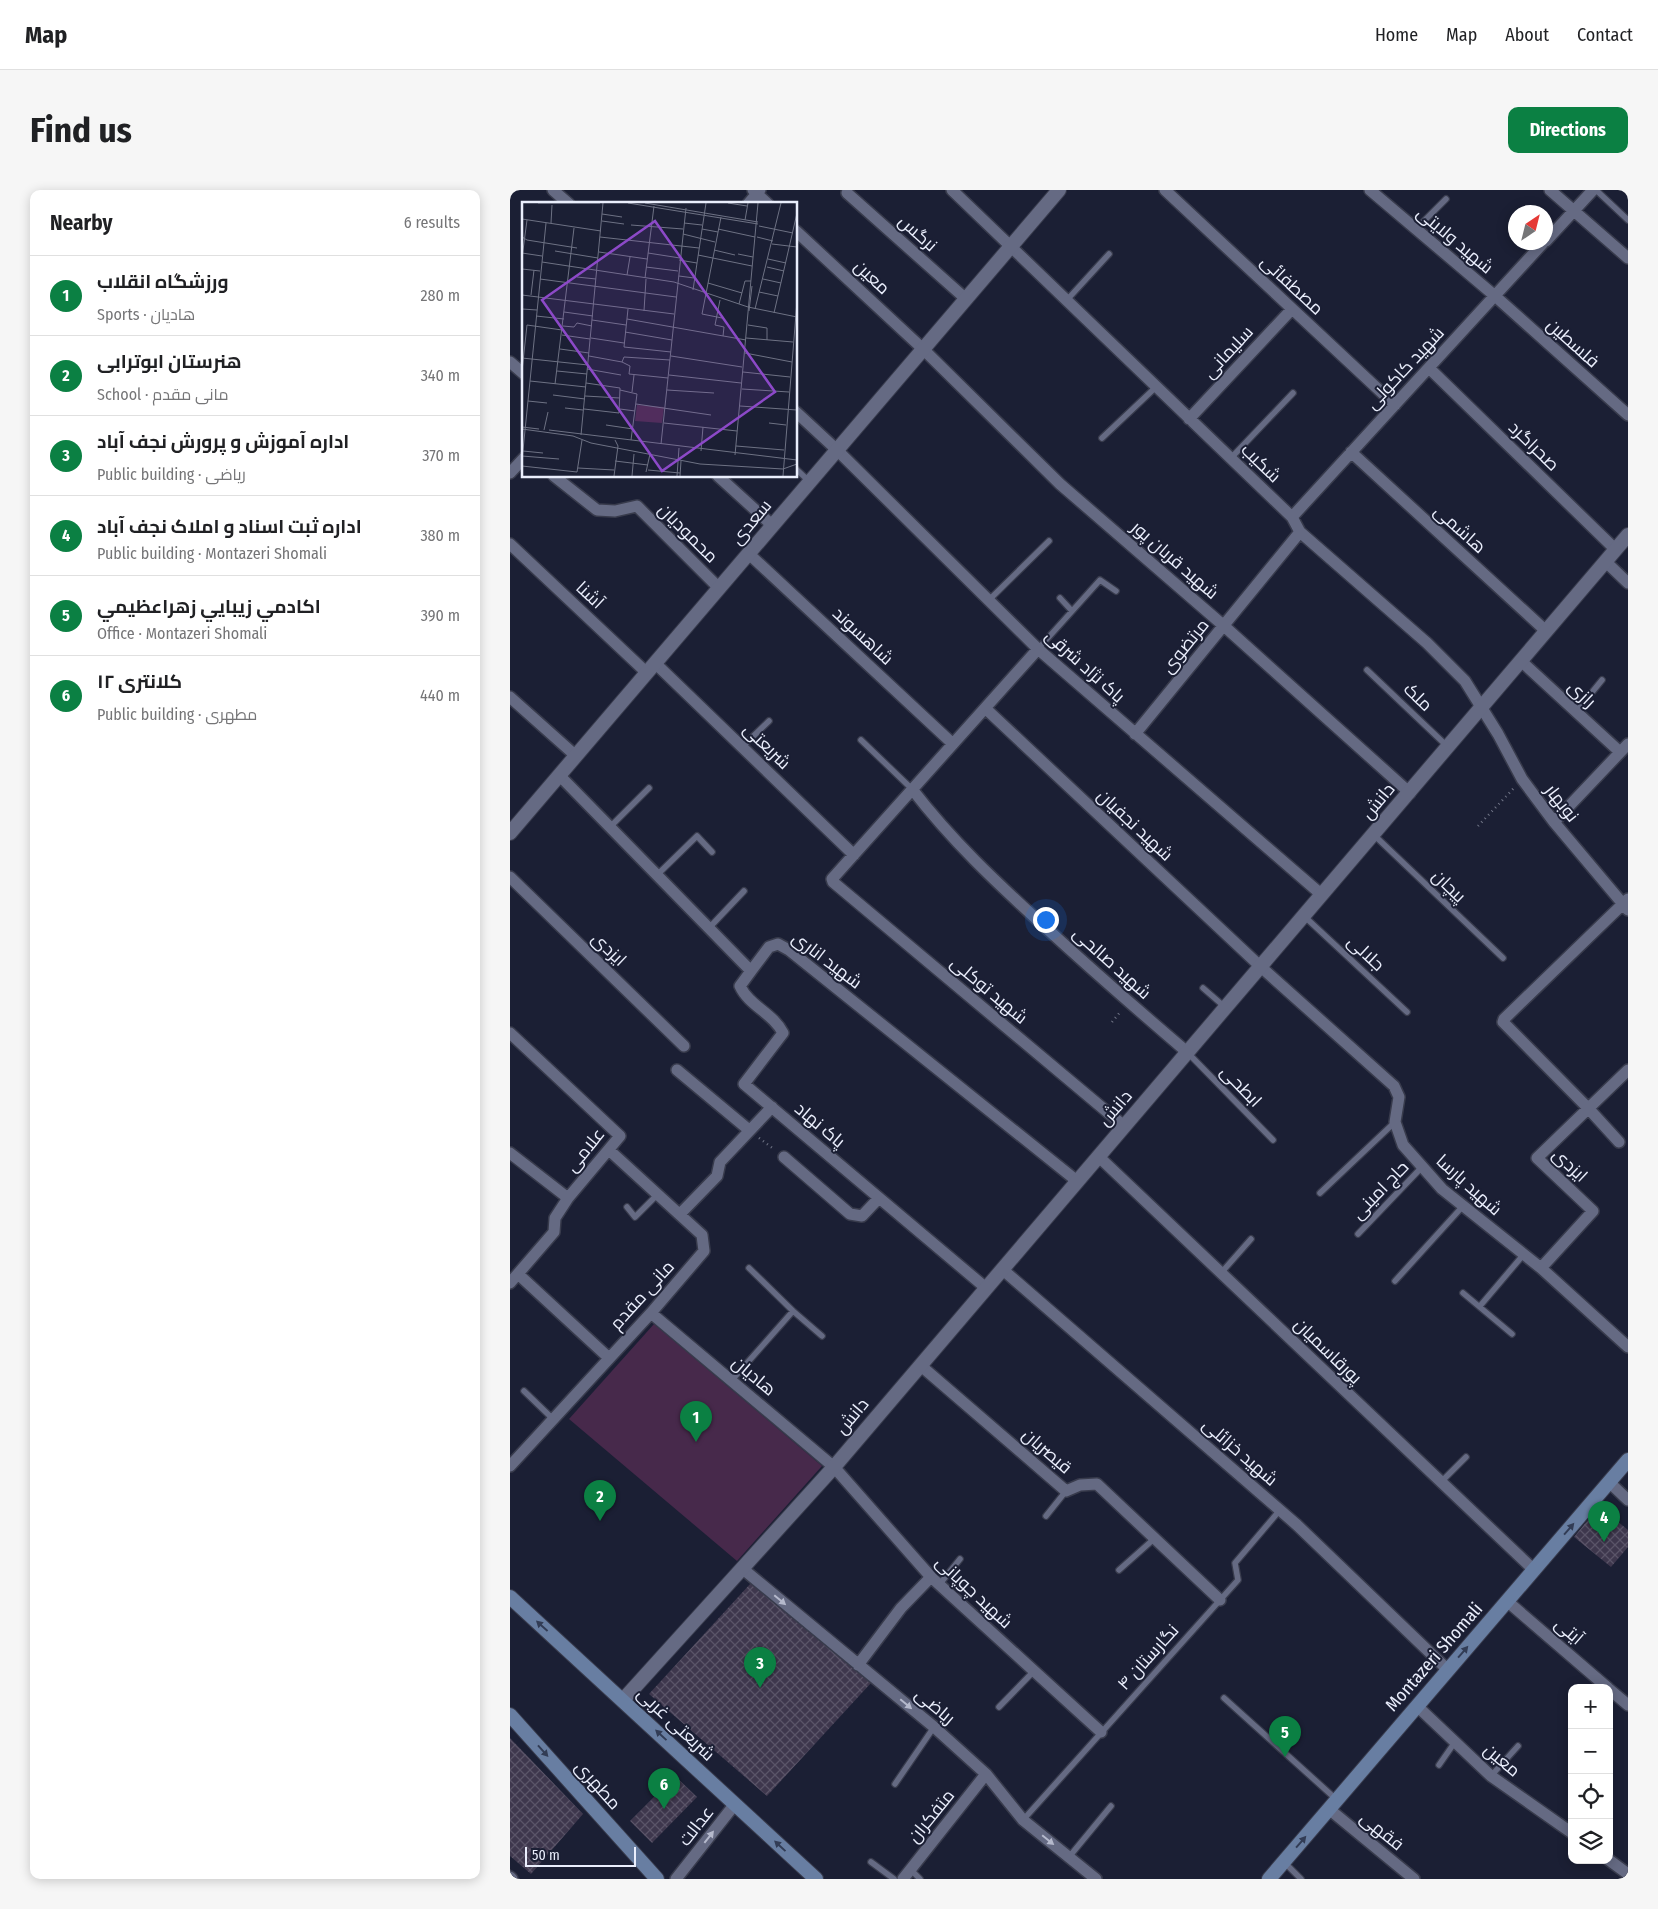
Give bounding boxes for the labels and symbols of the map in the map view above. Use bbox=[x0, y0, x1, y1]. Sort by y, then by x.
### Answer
inset map bbox=[522, 202, 798, 478]
street label: شهید ولایتی bbox=[1412, 202, 1498, 278]
north arrow bbox=[1508, 205, 1553, 250]
street label: نرگس bbox=[894, 210, 942, 256]
street label: مصطفائی bbox=[1256, 250, 1328, 320]
street label: معین bbox=[850, 255, 894, 299]
street label: فلسطین bbox=[1542, 314, 1604, 372]
street label: سلیمانی bbox=[1198, 321, 1258, 383]
street label: شهید کاکولی bbox=[1361, 322, 1449, 414]
street label: صحراگرد bbox=[1504, 417, 1564, 475]
street label: شکیب bbox=[1237, 439, 1285, 487]
street label: سعدی bbox=[726, 495, 776, 549]
street label: محمودیان bbox=[653, 498, 723, 568]
street label: هاشمی bbox=[1429, 500, 1491, 558]
street label: شهید قربان پور bbox=[1125, 515, 1223, 605]
street label: آشنا bbox=[571, 577, 609, 613]
street label: شاهسوند bbox=[828, 602, 898, 670]
street label: مرتضوی bbox=[1156, 614, 1214, 678]
street label: پاک نژاد شرقی bbox=[1040, 624, 1130, 708]
street label: رازی bbox=[1563, 676, 1601, 712]
street label: ملک bbox=[1399, 678, 1437, 716]
street label: شریعتی bbox=[739, 718, 795, 774]
street label: دانش bbox=[1356, 778, 1400, 824]
street label: نوبهار bbox=[1540, 779, 1584, 826]
street label: شهید نجفیان bbox=[1093, 784, 1177, 866]
street label: پیچان bbox=[1427, 865, 1471, 908]
your location bbox=[1033, 907, 1059, 933]
street label: شهید صالحی bbox=[1068, 922, 1156, 1004]
street label: ایزدی bbox=[587, 927, 631, 971]
street label: شهید اناری bbox=[788, 927, 866, 993]
street label: جلالی bbox=[1343, 930, 1389, 976]
street label: شهید توکلی bbox=[946, 951, 1032, 1029]
street label: ابطحی bbox=[1216, 1060, 1266, 1112]
street label: دانش bbox=[1093, 1085, 1137, 1131]
street label: پاک نهاد bbox=[790, 1098, 850, 1153]
street label: علامی bbox=[561, 1124, 609, 1176]
street label: ایزدی bbox=[1548, 1143, 1592, 1187]
street label: شهید پارسا bbox=[1431, 1150, 1506, 1221]
street label: حاج امینی bbox=[1347, 1156, 1414, 1225]
street label: مانی مقدم bbox=[605, 1256, 680, 1335]
street label: پورقاسمیان bbox=[1289, 1313, 1367, 1390]
street label: هادیان bbox=[728, 1351, 780, 1401]
street label: دانش bbox=[830, 1393, 874, 1439]
pin: 1 bbox=[680, 1401, 712, 1442]
street label: شهید خزائلی bbox=[1198, 1413, 1282, 1491]
street label: قیصریان bbox=[1018, 1424, 1076, 1478]
pin: 2 bbox=[584, 1480, 616, 1521]
pin: 4 bbox=[1588, 1501, 1620, 1542]
one-way arrow bbox=[1564, 1522, 1575, 1535]
street label: شهید چوپانی bbox=[930, 1551, 1017, 1634]
one-way arrow bbox=[774, 1595, 787, 1606]
street label: Montazeri Shomali bbox=[1381, 1598, 1487, 1716]
street label: آیتی bbox=[1550, 1613, 1588, 1650]
street label: نگارستان ۴ bbox=[1113, 1619, 1183, 1695]
one-way arrow bbox=[535, 1620, 548, 1631]
one-way arrow bbox=[1458, 1646, 1469, 1659]
pin: 3 bbox=[744, 1647, 776, 1688]
street label: شریعتی غربی bbox=[632, 1682, 720, 1766]
street label: ریاضی bbox=[910, 1683, 960, 1729]
one-way arrow bbox=[899, 1698, 912, 1709]
pin: 5 bbox=[1269, 1716, 1301, 1757]
one-way arrow bbox=[656, 1729, 668, 1741]
street label: معین bbox=[1479, 1738, 1525, 1782]
one-way arrow bbox=[537, 1745, 548, 1758]
street label: مطهری bbox=[570, 1756, 626, 1814]
pin: 6 bbox=[648, 1768, 680, 1809]
street label: متفکران bbox=[903, 1785, 959, 1847]
street label: عدالت bbox=[674, 1802, 718, 1850]
street label: فقهی bbox=[1356, 1807, 1408, 1855]
one-way arrow bbox=[704, 1831, 715, 1844]
one-way arrow bbox=[1041, 1834, 1054, 1845]
one-way arrow bbox=[1295, 1836, 1306, 1848]
one-way arrow bbox=[775, 1840, 787, 1852]
scale bar bbox=[525, 1844, 636, 1867]

